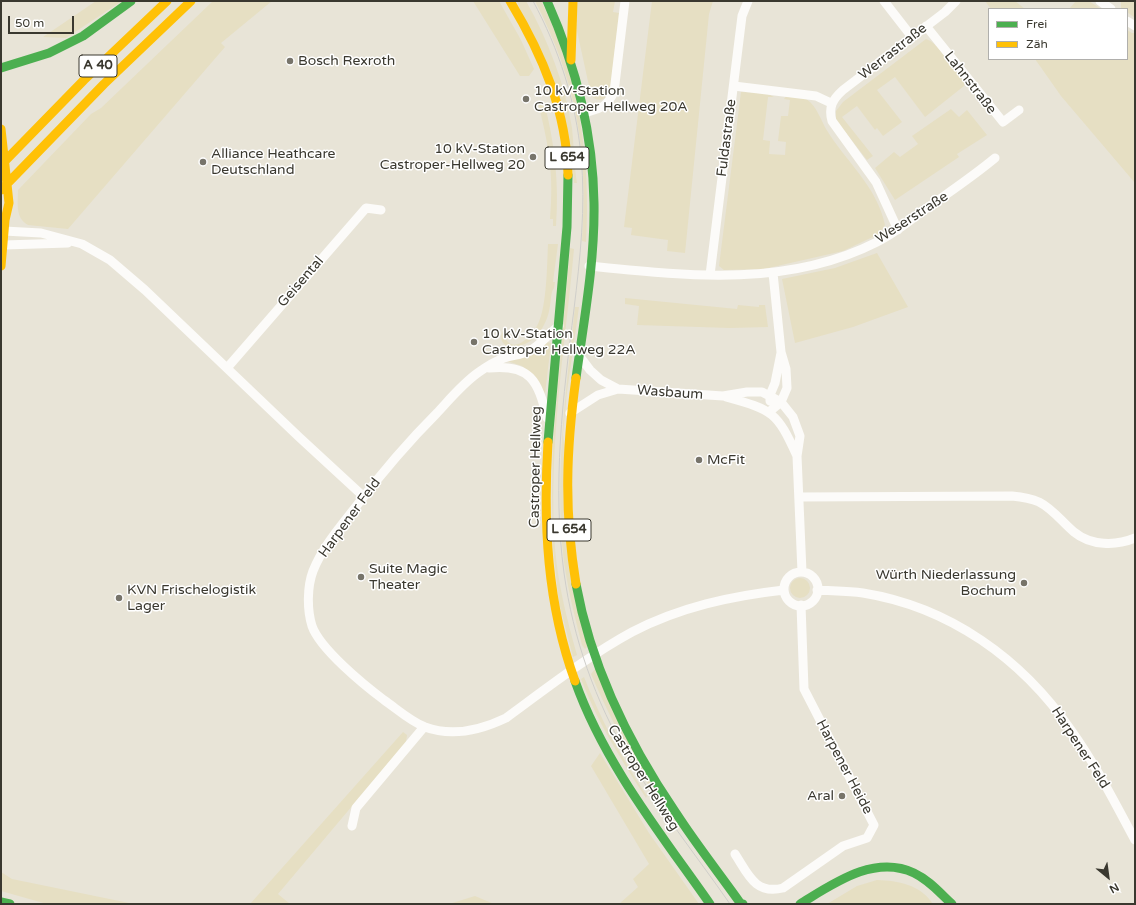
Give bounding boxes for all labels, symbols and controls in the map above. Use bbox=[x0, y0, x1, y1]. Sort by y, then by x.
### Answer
scale bar bbox=[10, 8, 76, 34]
legend bbox=[988, 8, 1128, 60]
text: 50 m bbox=[15, 16, 44, 30]
text: Frei bbox=[1026, 17, 1047, 31]
street label: Werrastraße bbox=[856, 20, 930, 84]
text: Zäh bbox=[1026, 37, 1048, 51]
street label: Lahnstraße bbox=[940, 48, 1000, 118]
place label: Bosch Rexroth bbox=[298, 53, 395, 69]
road number: A 40 bbox=[79, 55, 117, 77]
marker: Bosch Rexroth bbox=[285, 56, 295, 66]
place label: 10 kV-Station Castroper Hellweg 20A bbox=[534, 83, 688, 116]
marker: 10 kV-Station Castroper Hellweg 20A bbox=[521, 94, 531, 104]
street label: Fuldastraße bbox=[714, 98, 740, 178]
place label: 10 kV-Station Castroper-Hellweg 20 bbox=[380, 141, 525, 174]
place label: Alliance Heathcare Deutschland bbox=[211, 146, 335, 178]
road number: L 654 bbox=[545, 147, 589, 169]
marker: 10 kV-Station Castroper-Hellweg 20 bbox=[528, 152, 538, 162]
marker: Alliance Heathcare Deutschland bbox=[198, 157, 208, 167]
street label: Weserstraße bbox=[873, 188, 951, 248]
street label: Geisental bbox=[274, 253, 328, 311]
place label: 10 kV-Station Castroper Hellweg 22A bbox=[482, 326, 636, 358]
marker: 10 kV-Station Castroper Hellweg 22A bbox=[469, 337, 479, 347]
street label: Wasbaum bbox=[636, 382, 704, 404]
street label: Castroper Hellweg bbox=[527, 406, 545, 528]
place label: McFit bbox=[707, 452, 745, 468]
marker: McFit bbox=[694, 455, 704, 465]
street label: Harpener Feld bbox=[316, 475, 384, 561]
road number: L 654 bbox=[547, 519, 591, 541]
place label: Suite Magic Theater bbox=[369, 561, 447, 594]
place label: Würth Niederlassung Bochum bbox=[876, 567, 1016, 600]
marker: Suite Magic Theater bbox=[356, 572, 366, 582]
marker: Würth Niederlassung Bochum bbox=[1019, 578, 1029, 588]
place label: KVN Frischelogistik Lager bbox=[127, 582, 256, 614]
marker: KVN Frischelogistik Lager bbox=[114, 593, 124, 603]
street label: Harpener Feld bbox=[1047, 704, 1113, 792]
street label: Harpener Heide bbox=[812, 717, 876, 817]
street label: Castroper Hellweg bbox=[604, 722, 682, 834]
place label: Aral bbox=[807, 788, 834, 804]
marker: Aral bbox=[837, 791, 847, 801]
north arrow bbox=[1088, 857, 1128, 897]
text: N bbox=[1107, 880, 1121, 896]

